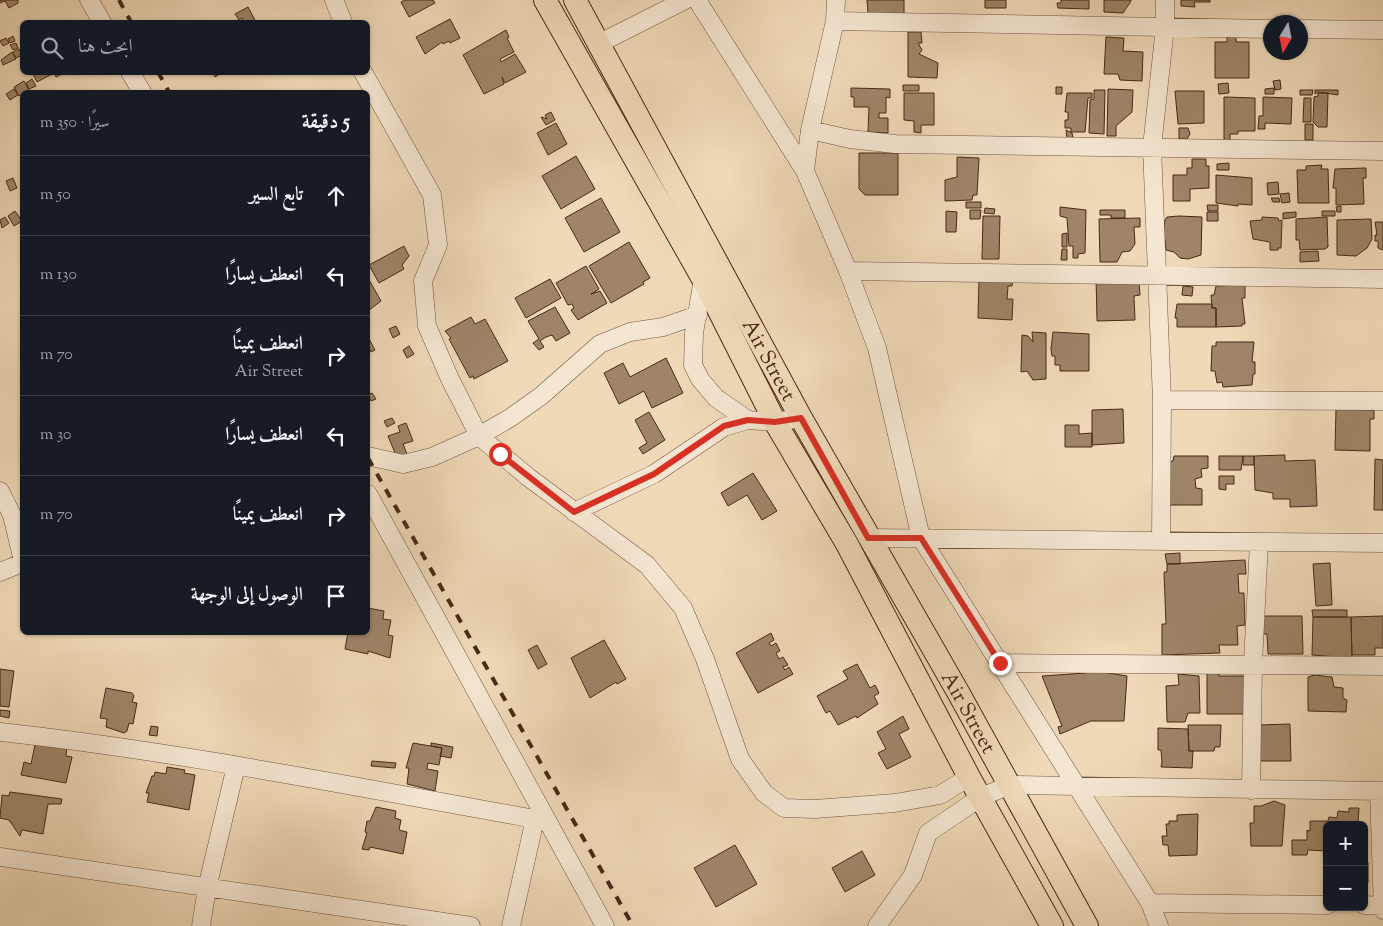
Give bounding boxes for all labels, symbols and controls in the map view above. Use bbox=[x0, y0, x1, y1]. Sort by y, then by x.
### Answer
north arrow bbox=[1263, 15, 1308, 60]
search box bbox=[20, 20, 370, 75]
icon: search bbox=[38, 34, 66, 62]
text: ابحث هنا bbox=[78, 34, 133, 61]
text: 5 دقيقة bbox=[302, 108, 350, 138]
text: سيرًا · 350 m bbox=[40, 112, 109, 135]
text: تابع السير bbox=[249, 182, 303, 209]
icon: ahead bbox=[322, 182, 350, 210]
text: 50 m bbox=[40, 184, 71, 207]
text: انعطف يسارًا bbox=[225, 262, 303, 289]
icon: left bbox=[322, 262, 350, 290]
text: 130 m bbox=[40, 264, 77, 287]
street label: Air Street bbox=[733, 314, 802, 407]
text: انعطف يمينًا bbox=[233, 331, 303, 358]
icon: right bbox=[322, 342, 350, 370]
text: 70 m bbox=[40, 344, 73, 367]
text: Air Street bbox=[235, 361, 303, 384]
text: انعطف يسارًا bbox=[225, 422, 303, 449]
icon: left bbox=[322, 422, 350, 450]
text: 30 m bbox=[40, 424, 71, 447]
route start bbox=[489, 443, 512, 466]
text: انعطف يمينًا bbox=[233, 502, 303, 529]
icon: right bbox=[322, 502, 350, 530]
text: 70 m bbox=[40, 504, 73, 527]
text: الوصول إلى الوجهة bbox=[191, 582, 303, 609]
icon: arrive bbox=[322, 582, 350, 610]
route end bbox=[989, 652, 1012, 675]
street label: Air Street bbox=[932, 667, 1002, 760]
map controls bbox=[1323, 821, 1368, 911]
button: + bbox=[1323, 821, 1368, 866]
button: − bbox=[1323, 866, 1368, 911]

